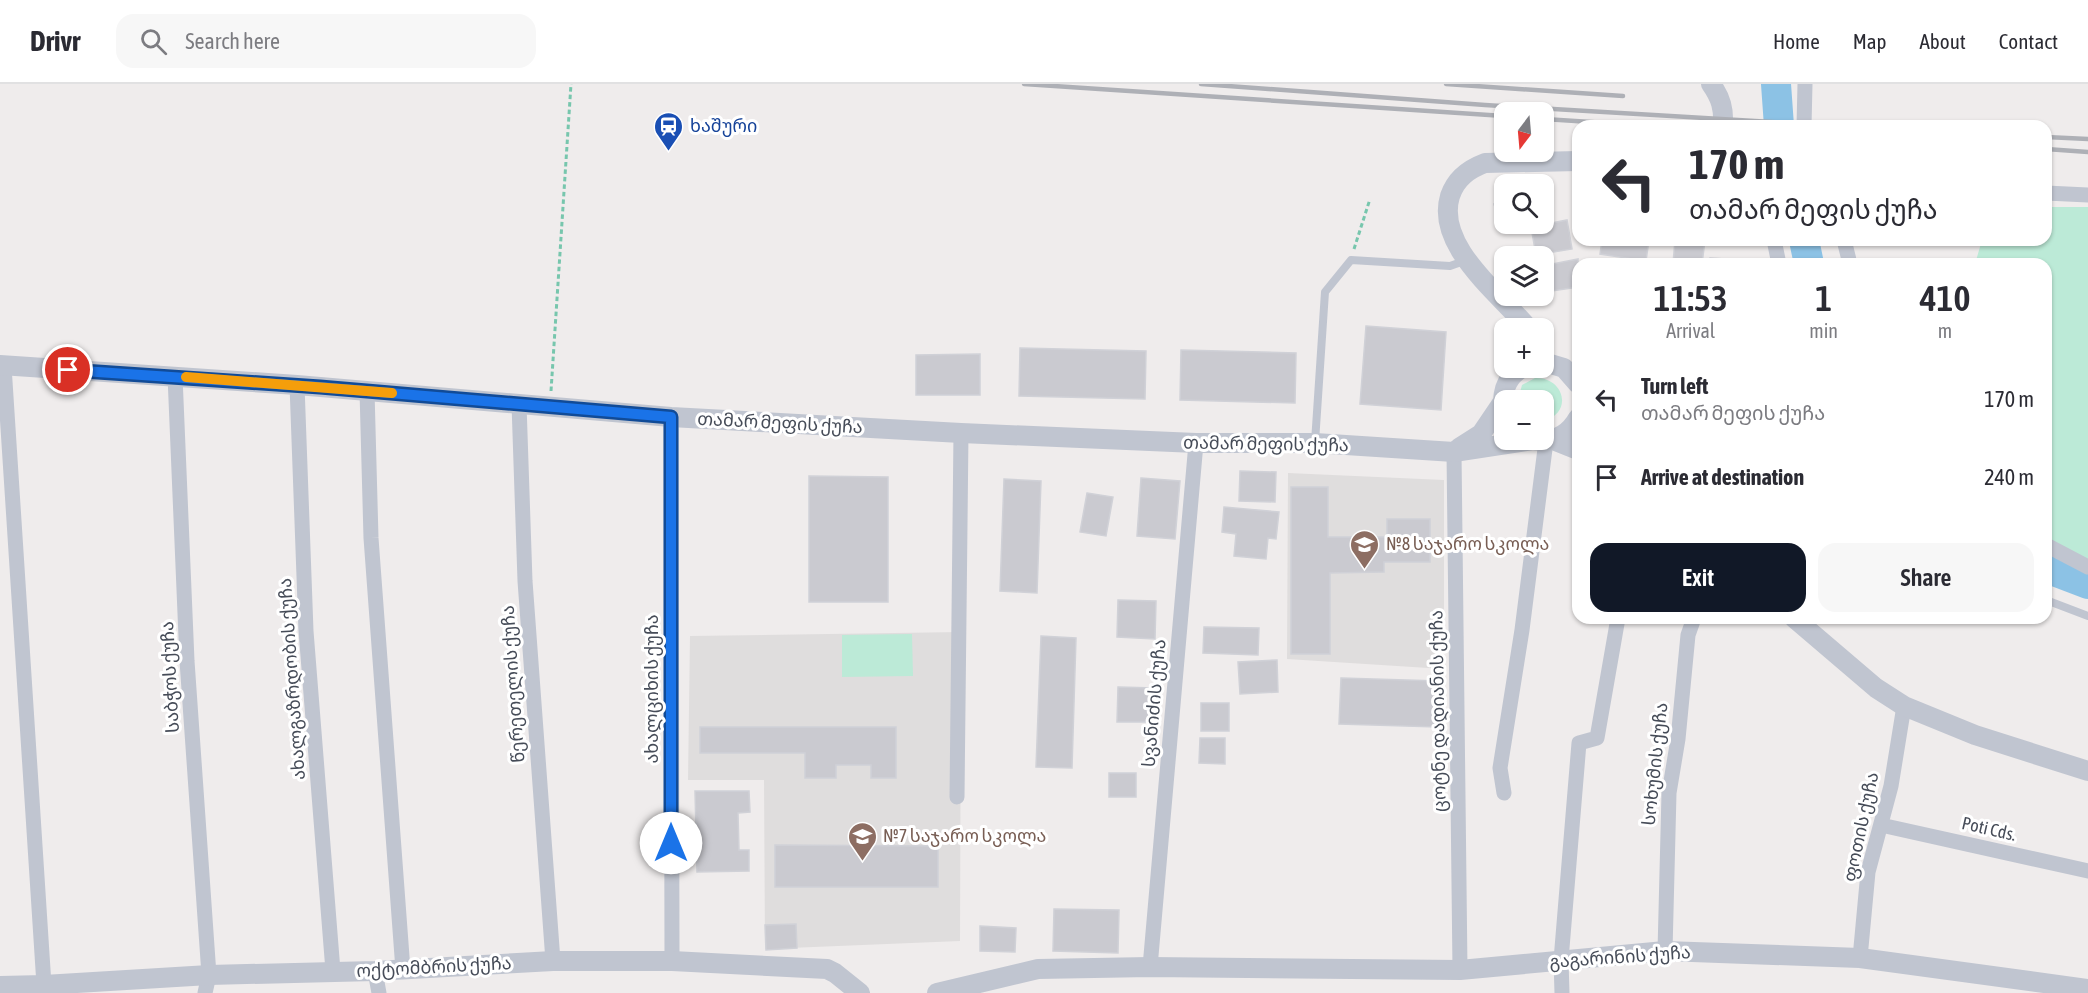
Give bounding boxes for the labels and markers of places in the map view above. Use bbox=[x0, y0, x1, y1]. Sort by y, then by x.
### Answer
station icon: ხაშური bbox=[653, 110, 685, 152]
place label: ხაშური bbox=[690, 115, 757, 137]
pin bbox=[42, 344, 93, 395]
school or university icon: №8 საჯარო სკოლა bbox=[1349, 528, 1381, 570]
place label: №8 საჯარო სკოლა bbox=[1386, 533, 1550, 555]
school or university icon: №7 საჯარო სკოლა bbox=[846, 820, 878, 862]
place label: №7 საჯარო სკოლა bbox=[883, 825, 1047, 847]

